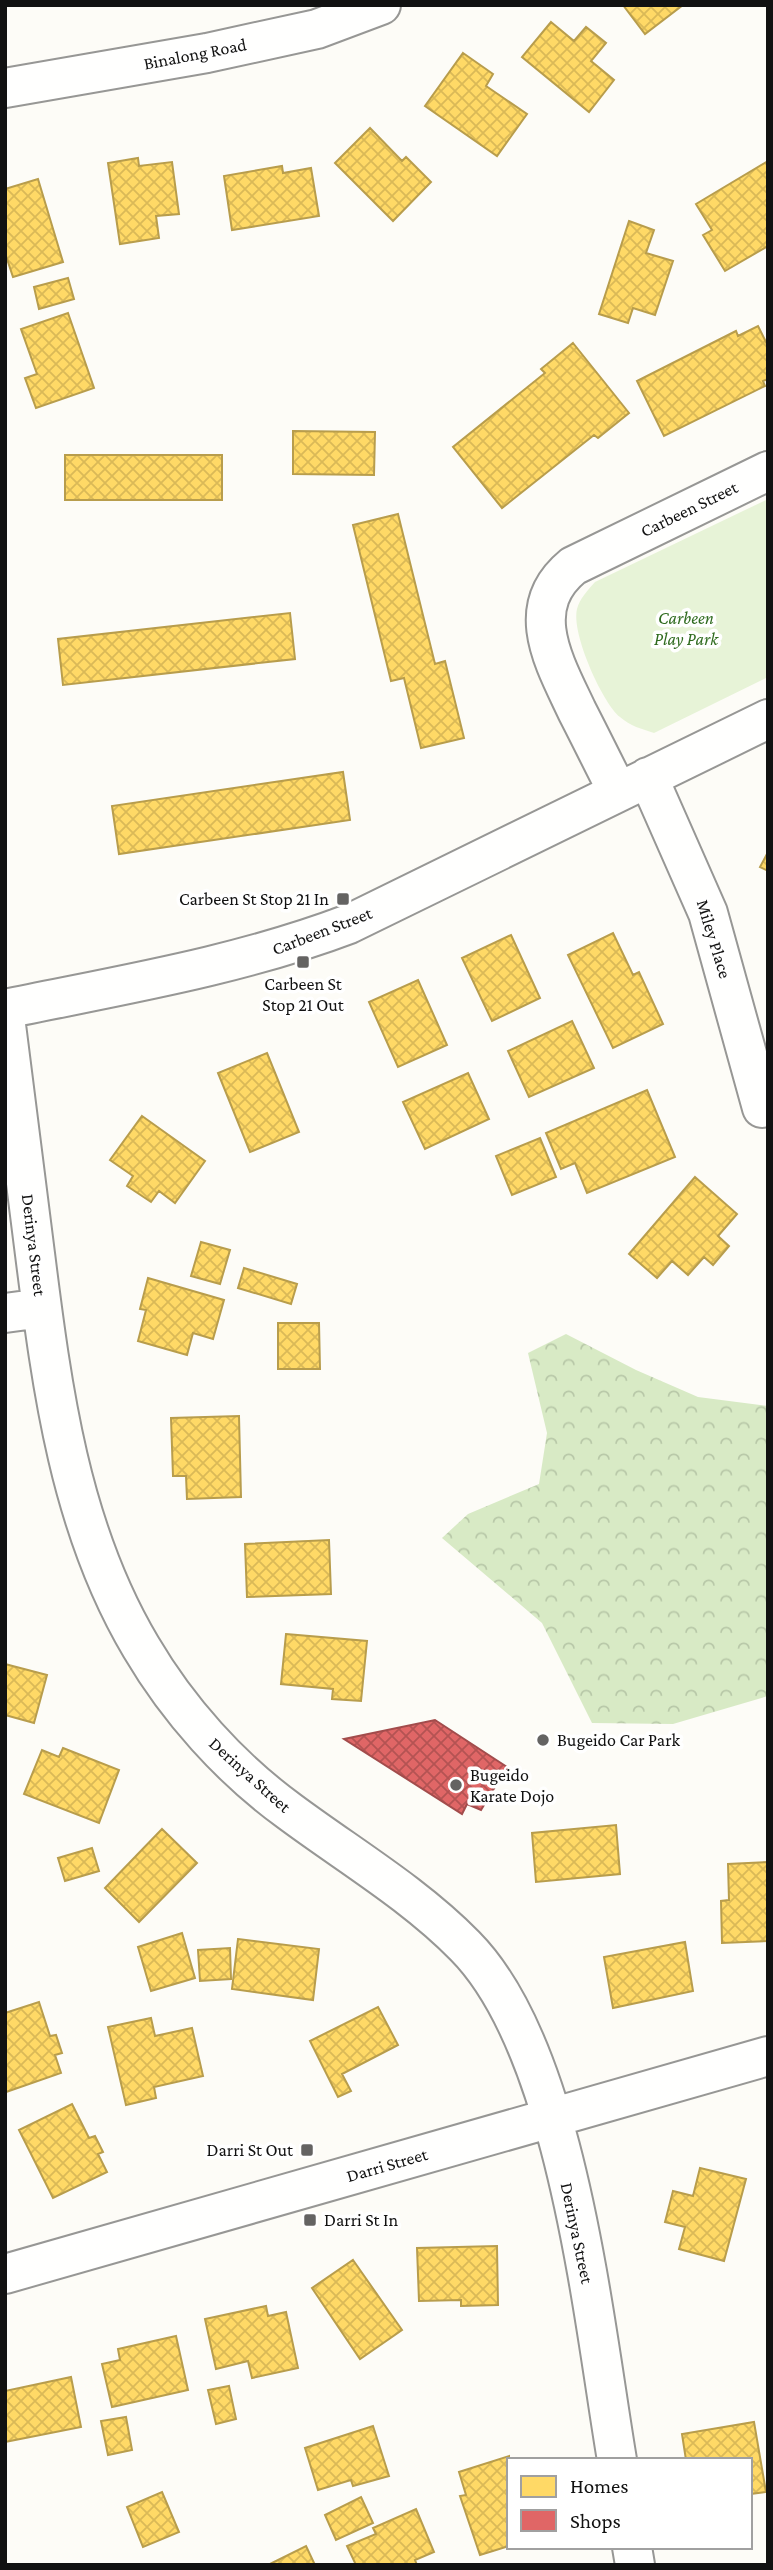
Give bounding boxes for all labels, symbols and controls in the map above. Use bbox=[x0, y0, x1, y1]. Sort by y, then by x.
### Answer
street label: Binalong Road bbox=[142, 34, 249, 74]
street label: Carbeen Street bbox=[637, 476, 742, 541]
park label: Carbeen Play Park bbox=[654, 608, 719, 649]
place label: Carbeen St Stop 21 In bbox=[179, 889, 329, 909]
marker: Carbeen St Stop 21 In bbox=[335, 891, 351, 907]
street label: Miley Place bbox=[693, 897, 735, 981]
street label: Carbeen Street bbox=[269, 902, 376, 959]
marker: Carbeen St Stop 21 Out bbox=[295, 954, 311, 970]
place label: Carbeen St Stop 21 Out bbox=[262, 974, 345, 1015]
street label: Derinya Street bbox=[18, 1193, 50, 1298]
place label: Bugeido Car Park bbox=[557, 1730, 680, 1750]
marker: Bugeido Car Park bbox=[535, 1732, 551, 1748]
street label: Derinya Street bbox=[205, 1733, 296, 1817]
place label: Bugeido Karate Dojo bbox=[470, 1765, 554, 1807]
marker: Bugeido Karate Dojo bbox=[448, 1777, 464, 1793]
place label: Darri St Out bbox=[206, 2140, 294, 2160]
marker: Darri St Out bbox=[299, 2142, 315, 2158]
street label: Darri Street bbox=[344, 2144, 431, 2186]
street label: Derinya Street bbox=[557, 2181, 598, 2286]
place label: Darri St In bbox=[324, 2210, 398, 2230]
marker: Darri St In bbox=[302, 2212, 318, 2228]
legend bbox=[507, 2458, 752, 2549]
text: Homes bbox=[570, 2474, 629, 2498]
text: Shops bbox=[570, 2509, 621, 2533]

